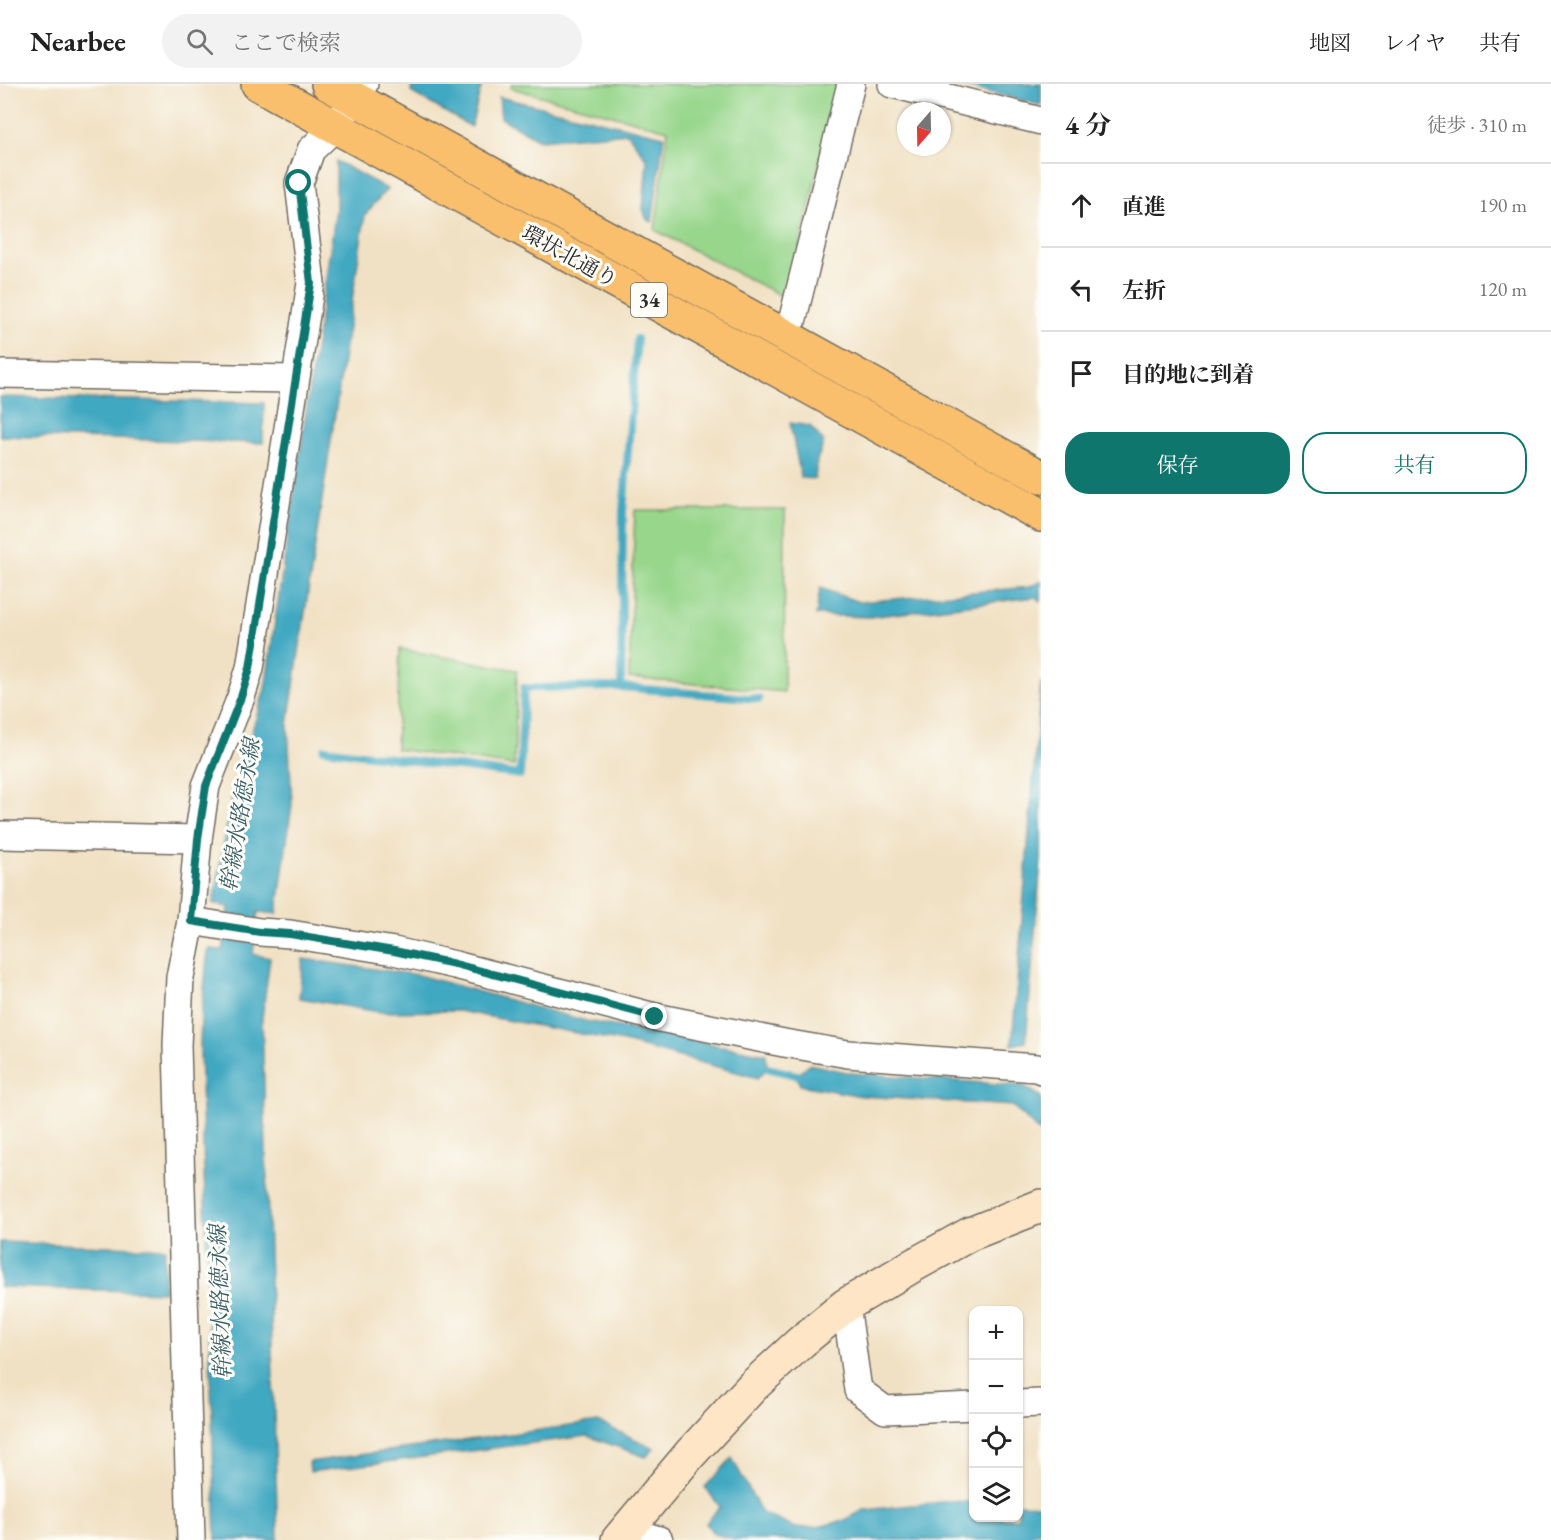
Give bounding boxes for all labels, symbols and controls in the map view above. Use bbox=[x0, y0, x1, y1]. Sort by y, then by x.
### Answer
search box bbox=[162, 14, 582, 68]
text: Nearbee bbox=[30, 23, 126, 59]
icon: search bbox=[183, 25, 216, 58]
text: ここで検索 bbox=[231, 28, 341, 57]
text: 地図 bbox=[1309, 29, 1351, 56]
text: レイヤ bbox=[1384, 29, 1446, 56]
text: 共有 bbox=[1479, 29, 1521, 56]
north arrow bbox=[897, 102, 951, 156]
text: 4 分 bbox=[1065, 108, 1111, 142]
text: 徒歩 · 310 m bbox=[1427, 112, 1527, 138]
route start bbox=[285, 169, 311, 195]
icon: ahead bbox=[1065, 189, 1098, 222]
text: 直進 bbox=[1122, 192, 1166, 221]
text: 190 m bbox=[1479, 192, 1527, 218]
street label: 環状北通り bbox=[518, 219, 622, 293]
icon: left bbox=[1065, 273, 1098, 306]
text: 左折 bbox=[1122, 276, 1166, 305]
text: 120 m bbox=[1479, 276, 1527, 302]
road number: 34 bbox=[631, 283, 667, 317]
icon: arrive bbox=[1065, 357, 1098, 390]
text: 目的地に到着 bbox=[1122, 360, 1254, 389]
button: 保存 bbox=[1065, 432, 1290, 494]
button: 共有 bbox=[1302, 432, 1527, 494]
water label: 幹線水路徳永線 bbox=[214, 734, 267, 893]
route end bbox=[641, 1003, 667, 1029]
water label: 幹線水路徳永線 bbox=[203, 1222, 237, 1379]
map controls bbox=[969, 1306, 1023, 1522]
button: + bbox=[969, 1306, 1023, 1360]
button: − bbox=[969, 1360, 1023, 1414]
button: locate bbox=[969, 1414, 1023, 1468]
button: layers bbox=[969, 1468, 1023, 1522]

